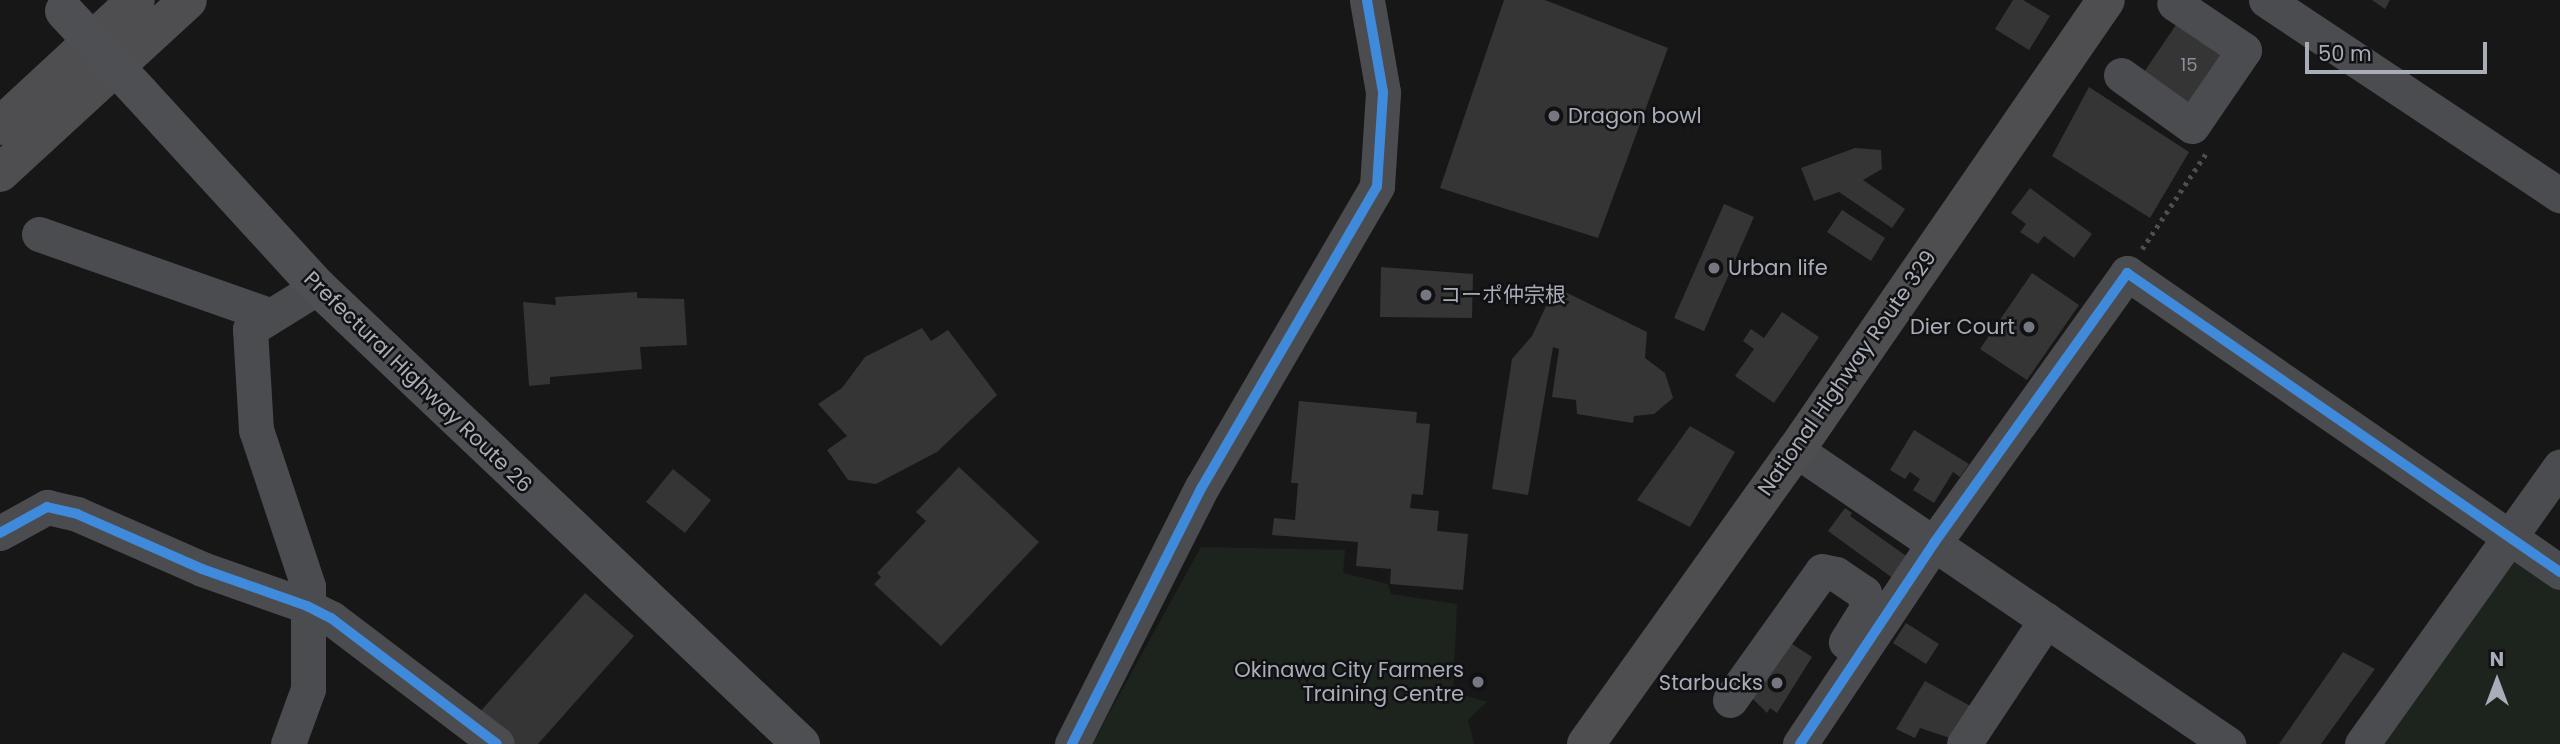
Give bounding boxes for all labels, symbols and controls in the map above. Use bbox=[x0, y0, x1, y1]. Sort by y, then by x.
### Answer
scale bar bbox=[2308, 28, 2490, 72]
text: 50 m bbox=[2318, 39, 2372, 68]
house number: 15 bbox=[2180, 54, 2198, 76]
place label: Dragon bowl bbox=[1568, 103, 1702, 129]
marker: Dragon bowl bbox=[1546, 108, 1562, 124]
street label: National Highway Route 329 bbox=[1753, 246, 1941, 500]
place label: Urban life bbox=[1728, 255, 1828, 281]
marker: Urban life bbox=[1706, 260, 1722, 276]
street label: Prefectural Highway Route 26 bbox=[299, 266, 537, 498]
place label: コーポ仲宗根 bbox=[1440, 282, 1566, 308]
marker: コーポ仲宗根 bbox=[1418, 287, 1434, 303]
place label: Dier Court bbox=[1910, 314, 2015, 340]
marker: Dier Court bbox=[2021, 319, 2037, 335]
north arrow bbox=[2462, 646, 2532, 716]
text: N bbox=[2490, 646, 2504, 673]
place label: Okinawa City Farmers Training Centre bbox=[1234, 657, 1464, 707]
place label: Starbucks bbox=[1659, 670, 1763, 696]
marker: Okinawa City Farmers Training Centre bbox=[1470, 674, 1486, 690]
marker: Starbucks bbox=[1769, 675, 1785, 691]

